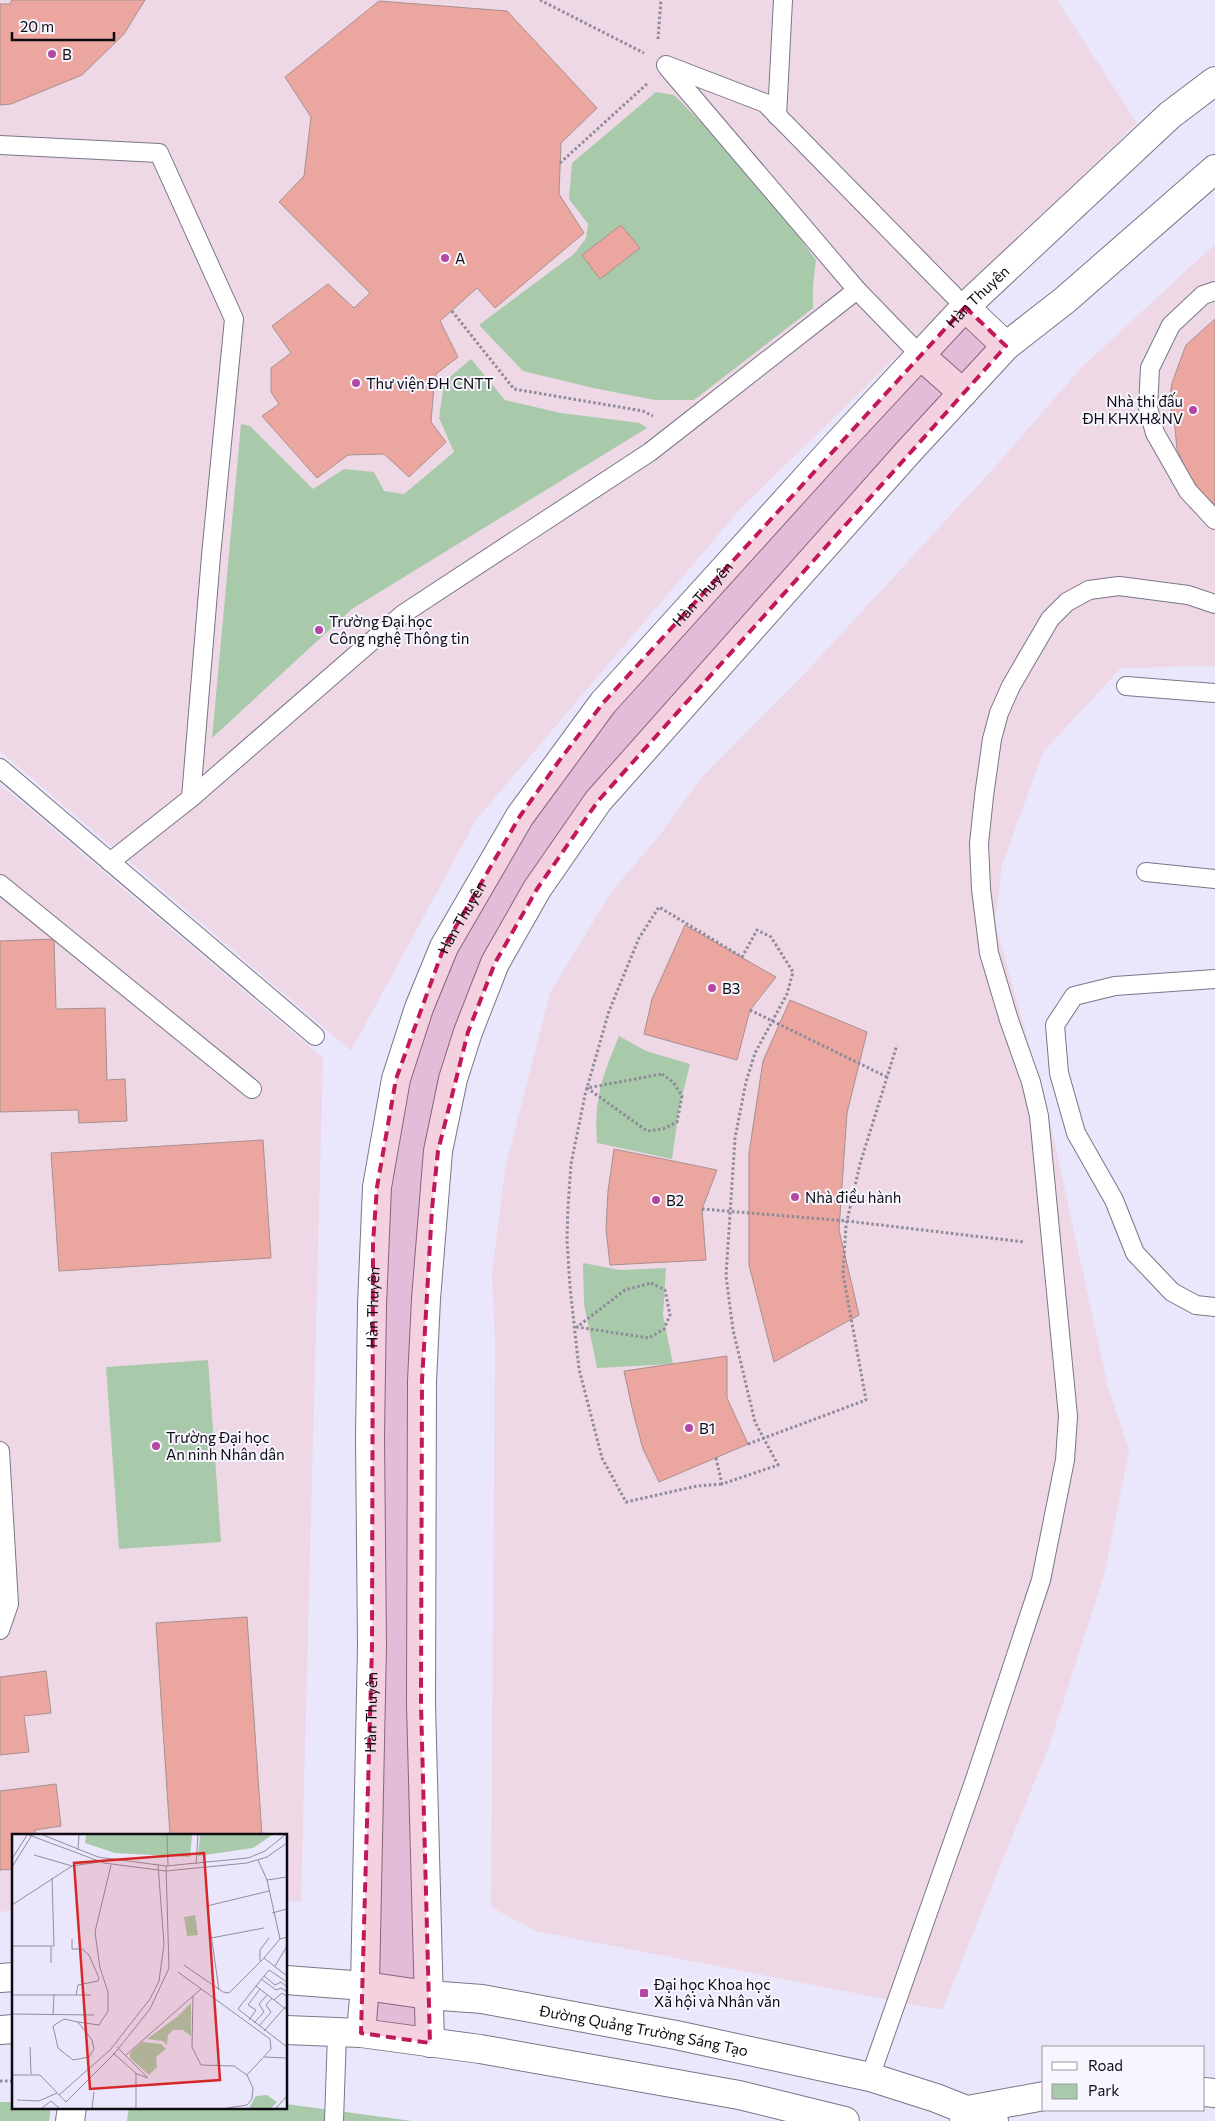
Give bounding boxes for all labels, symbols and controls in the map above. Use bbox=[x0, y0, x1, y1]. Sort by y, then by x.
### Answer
scale bar bbox=[12, 10, 115, 42]
text: 20 m bbox=[20, 17, 54, 35]
place label: B bbox=[62, 45, 72, 63]
marker: B bbox=[46, 48, 58, 60]
place label: A bbox=[455, 249, 465, 267]
marker: A bbox=[439, 252, 451, 264]
street label: Hàn Thuyên bbox=[942, 262, 1013, 331]
place label: Thư viện ĐH CNTT bbox=[366, 374, 494, 392]
marker: Thư viện ĐH CNTT bbox=[350, 377, 362, 389]
place label: Nhà thi đấu ĐH KHXH&NV bbox=[1081, 392, 1183, 427]
marker: Nhà thi đấu ĐH KHXH&NV bbox=[1187, 404, 1199, 416]
street label: Hàn Thuyên bbox=[668, 557, 736, 630]
place label: Trường Đại học Công nghệ Thông tin bbox=[329, 612, 469, 647]
marker: Trường Đại học Công nghệ Thông tin bbox=[313, 624, 325, 636]
street label: Hàn Thuyên bbox=[433, 878, 489, 956]
place label: B3 bbox=[722, 979, 740, 997]
marker: B3 bbox=[706, 982, 718, 994]
place label: Nhà điều hành bbox=[805, 1188, 901, 1206]
place label: B2 bbox=[666, 1191, 684, 1209]
marker: Nhà điều hành bbox=[789, 1191, 801, 1203]
marker: B2 bbox=[650, 1194, 662, 1206]
street label: Hàn Thuyên bbox=[362, 1266, 383, 1348]
place label: B1 bbox=[699, 1419, 715, 1437]
marker: B1 bbox=[683, 1422, 695, 1434]
place label: Trường Đại học An ninh Nhân dân bbox=[166, 1428, 285, 1463]
marker: Trường Đại học An ninh Nhân dân bbox=[150, 1440, 162, 1452]
street label: Hàn Thuyên bbox=[361, 1671, 380, 1753]
inset map bbox=[12, 1834, 288, 2108]
place label: Đại học Khoa học Xã hội và Nhân văn bbox=[653, 1975, 780, 2010]
marker: Đại học Khoa học Xã hội và Nhân văn bbox=[638, 1987, 650, 1999]
street label: Đường Quảng Trường Sáng Tạo bbox=[537, 2001, 750, 2059]
legend bbox=[1042, 2046, 1205, 2111]
text: Road bbox=[1088, 2056, 1123, 2074]
text: Park bbox=[1088, 2081, 1119, 2099]

